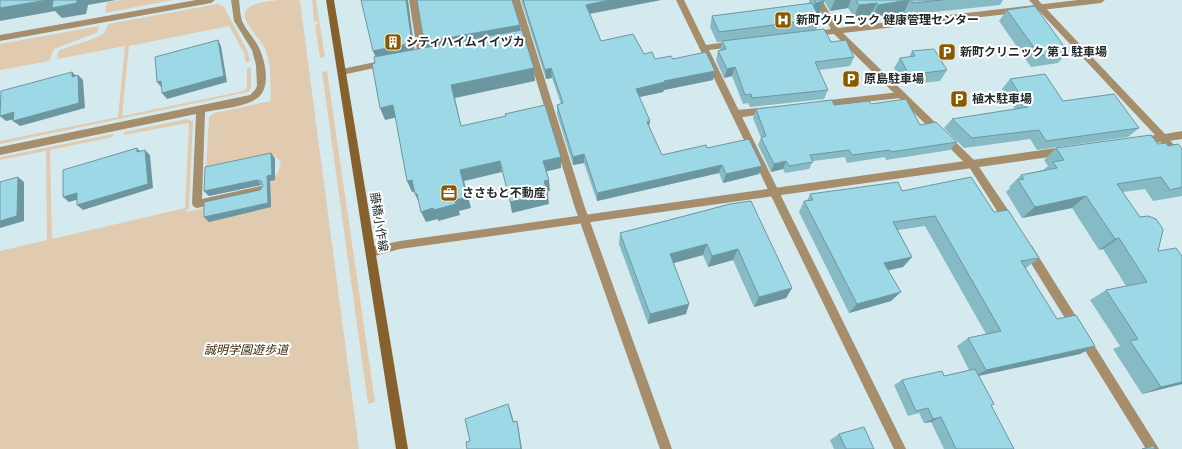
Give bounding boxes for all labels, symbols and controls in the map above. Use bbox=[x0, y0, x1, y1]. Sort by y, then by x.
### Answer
hospital icon: 新町クリニック 健康管理センター bbox=[773, 10, 793, 30]
place label: 新町クリニック 健康管理センター bbox=[796, 13, 979, 27]
building icon: シティハイムイイヅカ bbox=[383, 32, 403, 52]
place label: シティハイムイイヅカ bbox=[406, 35, 525, 49]
parking icon: 新町クリニック 第１駐車場 bbox=[937, 42, 957, 62]
place label: 新町クリニック 第１駐車場 bbox=[960, 45, 1107, 59]
parking icon: 原島駐車場 bbox=[841, 69, 861, 89]
place label: 原島駐車場 bbox=[864, 72, 924, 86]
parking icon: 植木駐車場 bbox=[949, 89, 969, 109]
place label: 植木駐車場 bbox=[972, 92, 1032, 106]
office icon: ささもと不動産 bbox=[439, 183, 459, 203]
place label: ささもと不動産 bbox=[462, 186, 546, 200]
street label: 藤橋小作線 bbox=[367, 191, 391, 253]
park label: 誠明学園遊歩道 bbox=[204, 343, 290, 357]

